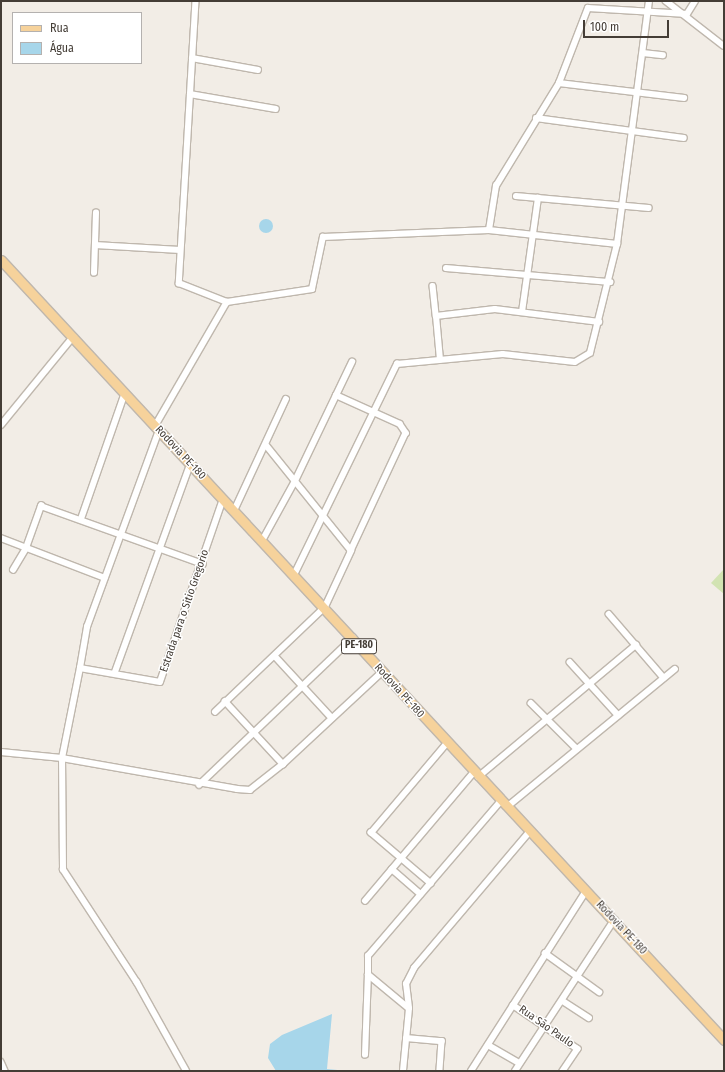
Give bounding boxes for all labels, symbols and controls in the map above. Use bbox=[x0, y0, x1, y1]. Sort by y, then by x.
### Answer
legend bbox=[12, 12, 142, 64]
scale bar bbox=[585, 12, 671, 38]
text: 100 m bbox=[590, 20, 619, 34]
text: Rua bbox=[50, 21, 69, 35]
text: Água bbox=[50, 41, 74, 55]
street label: Rodovia PE-180 bbox=[152, 423, 208, 483]
street label: Estrada para o Sitio Gregorio bbox=[158, 548, 212, 674]
road number: PE-180 bbox=[341, 638, 377, 654]
street label: Rodovia PE-180 bbox=[371, 661, 427, 721]
street label: Rodovia PE-180 bbox=[593, 898, 649, 958]
street label: Rua São Paulo bbox=[516, 1003, 576, 1051]

